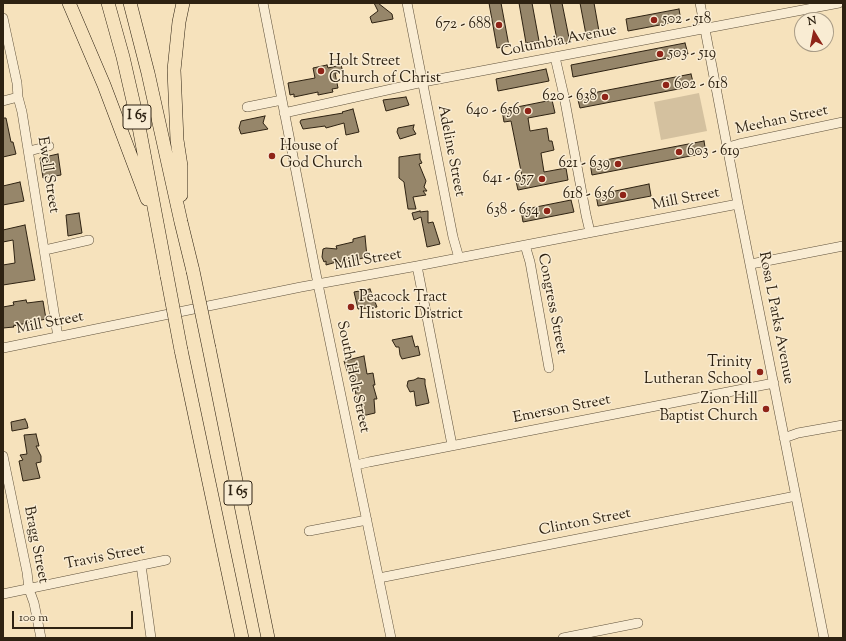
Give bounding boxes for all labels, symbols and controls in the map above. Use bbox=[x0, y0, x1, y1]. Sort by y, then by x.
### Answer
place label: 502 - 518 bbox=[662, 11, 711, 29]
north arrow bbox=[794, 12, 834, 52]
text: N bbox=[806, 13, 818, 30]
marker: 502 - 518 bbox=[649, 15, 659, 25]
place label: 672 - 688 bbox=[435, 16, 491, 34]
marker: 672 - 688 bbox=[494, 20, 504, 30]
street label: Columbia Avenue bbox=[500, 22, 618, 62]
place label: 503 - 519 bbox=[668, 45, 716, 63]
marker: 503 - 519 bbox=[655, 49, 665, 59]
place label: Holt Street Church of Christ bbox=[329, 53, 441, 88]
marker: Holt Street Church of Christ bbox=[316, 66, 326, 76]
place label: 602 - 618 bbox=[674, 76, 728, 94]
marker: 602 - 618 bbox=[661, 80, 671, 90]
place label: 620 - 638 bbox=[542, 88, 597, 106]
marker: 620 - 638 bbox=[600, 92, 610, 102]
place label: 640 - 656 bbox=[466, 102, 520, 120]
street label: Meehan Street bbox=[734, 102, 830, 140]
street label: Adeline Street bbox=[432, 104, 468, 198]
road number: I 65 bbox=[123, 105, 151, 129]
marker: 640 - 656 bbox=[523, 106, 533, 116]
street label: Ewell Street bbox=[32, 136, 62, 214]
place label: House of God Church bbox=[280, 138, 363, 173]
place label: 603 - 619 bbox=[687, 143, 739, 161]
marker: 603 - 619 bbox=[674, 147, 684, 157]
marker: House of God Church bbox=[267, 151, 277, 161]
place label: 621 - 639 bbox=[558, 155, 610, 173]
marker: 621 - 639 bbox=[613, 159, 623, 169]
place label: 641 - 657 bbox=[483, 170, 534, 188]
marker: 641 - 657 bbox=[537, 174, 547, 184]
street label: Mill Street bbox=[651, 185, 721, 215]
place label: 618 - 636 bbox=[563, 186, 615, 204]
marker: 618 - 636 bbox=[618, 190, 628, 200]
place label: 638 - 654 bbox=[486, 202, 539, 220]
marker: 638 - 654 bbox=[542, 206, 552, 216]
street label: Mill Street bbox=[333, 246, 403, 276]
street label: Rosa L Parks Avenue bbox=[753, 250, 797, 386]
street label: Congress Street bbox=[532, 252, 570, 356]
place label: Peacock Tract Historic District bbox=[359, 289, 463, 324]
marker: Peacock Tract Historic District bbox=[346, 302, 356, 312]
street label: Mill Street bbox=[15, 309, 85, 339]
street label: South Holt Street bbox=[331, 319, 373, 435]
place label: Trinity Lutheran School bbox=[644, 354, 752, 389]
marker: Trinity Lutheran School bbox=[755, 367, 765, 377]
place label: Zion Hill Baptist Church bbox=[659, 391, 758, 426]
street label: Emerson Street bbox=[512, 392, 612, 428]
marker: Zion Hill Baptist Church bbox=[761, 404, 771, 414]
road number: I 65 bbox=[224, 481, 252, 505]
street label: Bragg Street bbox=[19, 505, 51, 585]
street label: Clinton Street bbox=[537, 505, 633, 541]
street label: Travis Street bbox=[63, 541, 147, 575]
scale bar bbox=[14, 603, 135, 629]
text: 100 m bbox=[19, 609, 48, 627]

